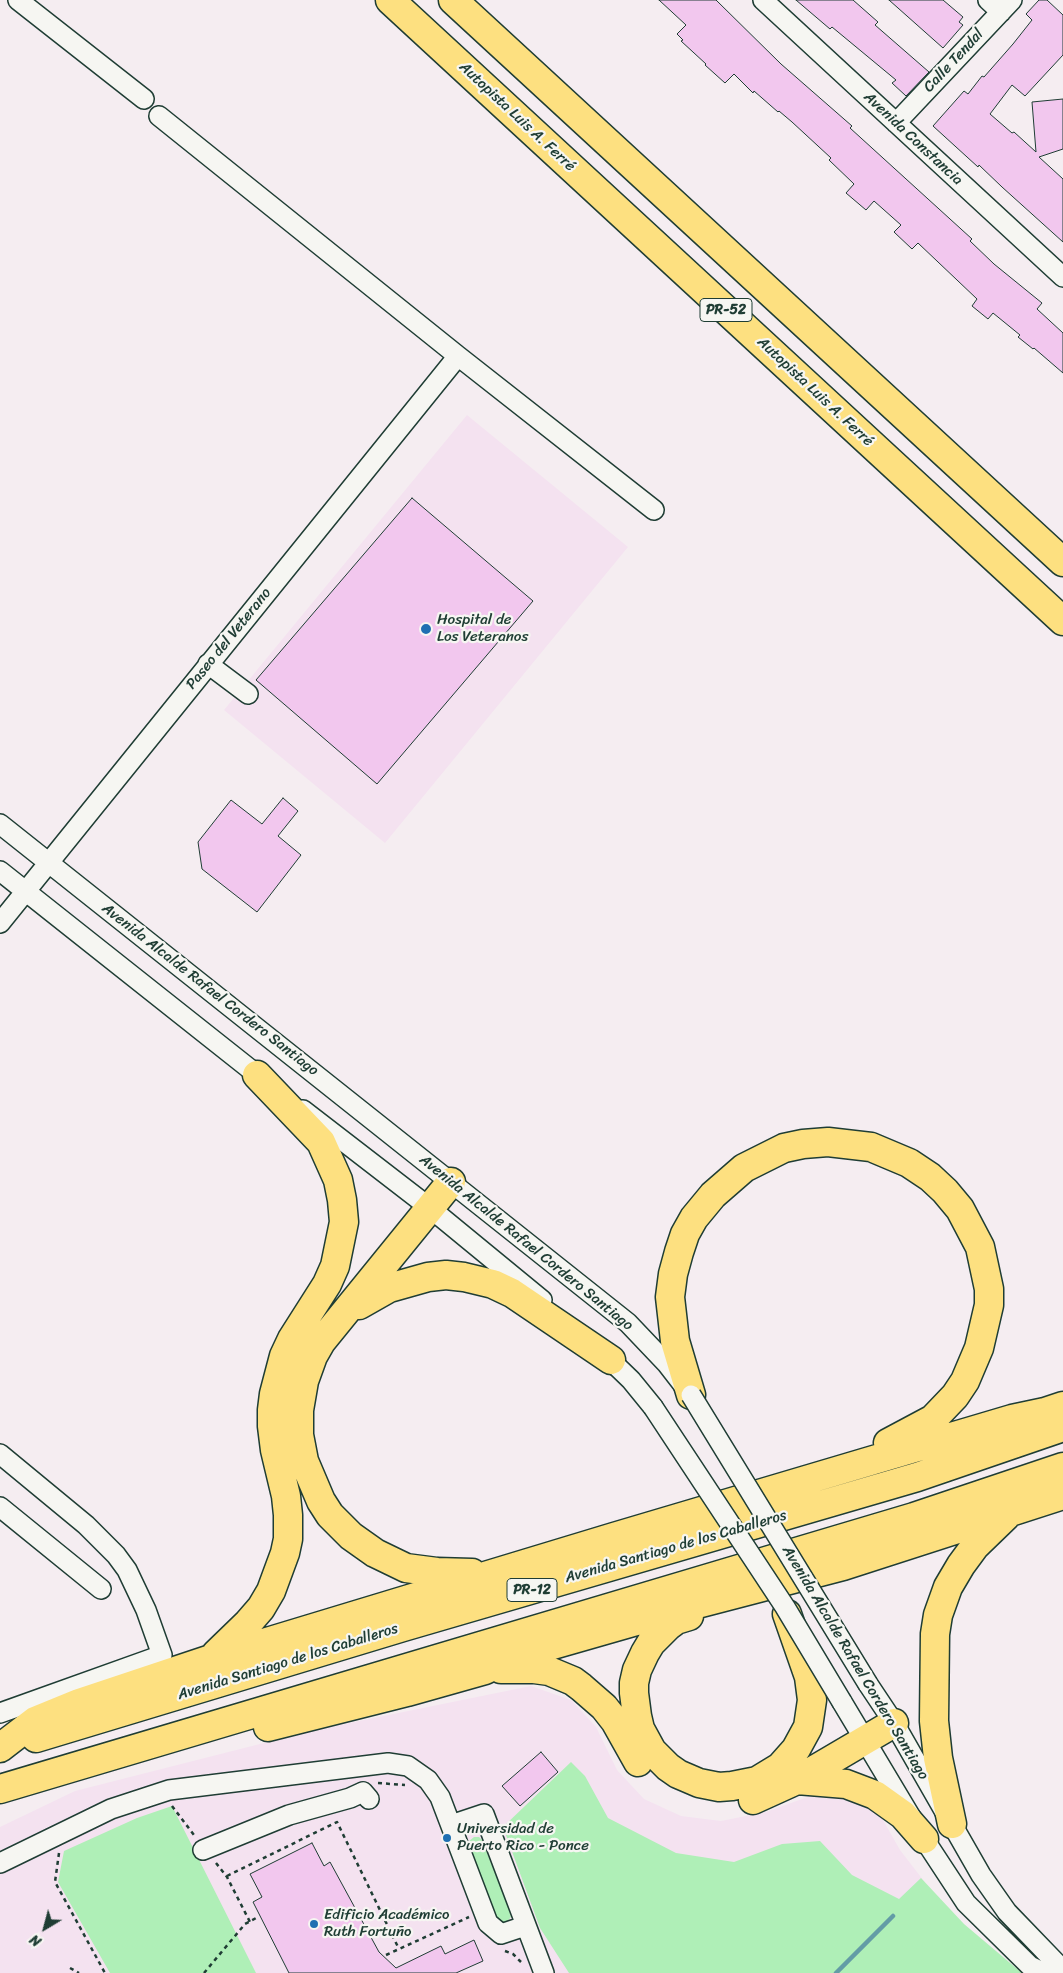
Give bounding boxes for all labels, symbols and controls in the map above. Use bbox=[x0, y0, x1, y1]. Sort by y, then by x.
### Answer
street label: Calle Tendal bbox=[920, 26, 988, 96]
street label: Autopista Luis A. Ferré bbox=[455, 58, 579, 176]
street label: Avenida Constancia bbox=[860, 88, 966, 190]
road number: PR-52 bbox=[700, 298, 752, 322]
street label: Autopista Luis A. Ferré bbox=[753, 333, 877, 451]
street label: Paseo del Veterano bbox=[183, 585, 275, 693]
place label: Hospital de Los Veteranos bbox=[437, 611, 528, 646]
marker: Hospital de Los Veteranos bbox=[419, 622, 433, 636]
street label: Avenida Alcalde Rafael Cordero Santiago bbox=[98, 900, 322, 1080]
street label: Avenida Alcalde Rafael Cordero Santiago bbox=[415, 1151, 637, 1335]
street label: Avenida Santiago de los Caballeros bbox=[563, 1507, 789, 1587]
street label: Avenida Alcalde Rafael Cordero Santiago bbox=[778, 1543, 932, 1783]
road number: PR-12 bbox=[507, 1578, 557, 1602]
street label: Avenida Santiago de los Caballeros bbox=[176, 1620, 400, 1704]
place label: Universidad de Puerto Rico - Ponce bbox=[457, 1820, 589, 1855]
marker: Universidad de Puerto Rico - Ponce bbox=[441, 1832, 453, 1844]
north arrow bbox=[20, 1903, 70, 1953]
place label: Edificio Académico Ruth Fortuño bbox=[324, 1906, 449, 1941]
marker: Edificio Académico Ruth Fortuño bbox=[308, 1918, 320, 1930]
text: N bbox=[24, 1927, 47, 1953]

